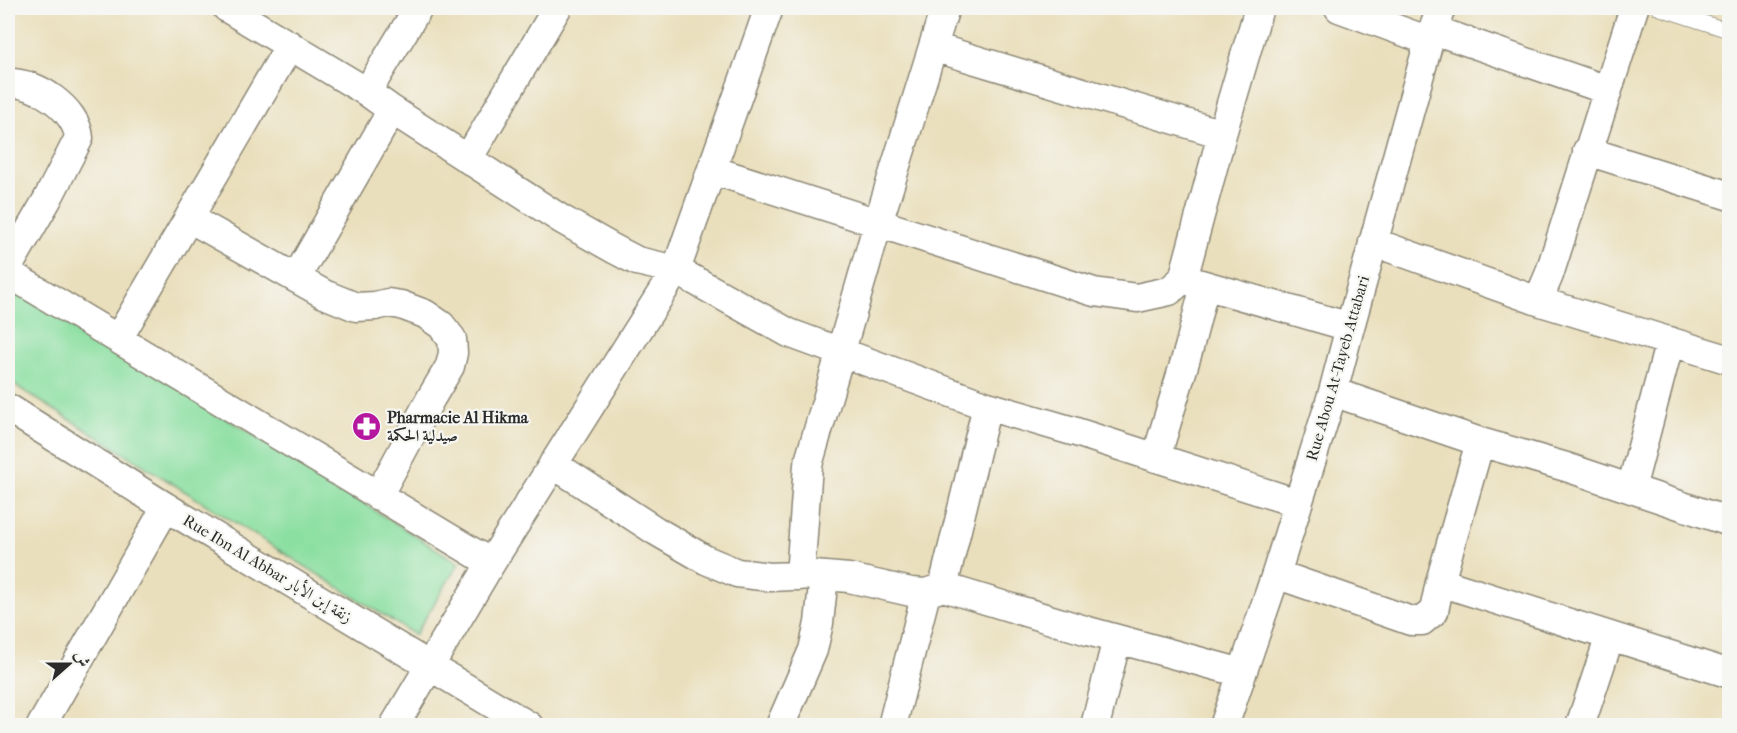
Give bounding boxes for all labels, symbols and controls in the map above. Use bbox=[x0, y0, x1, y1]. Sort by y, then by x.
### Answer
street label: Rue Abou At-Tayeb Attabari bbox=[1302, 273, 1373, 463]
place label: Pharmacie Al Hikma صيدلية الحكمة bbox=[387, 408, 529, 445]
pharmacy icon: Pharmacie Al Hikma صيدلية الحكمة bbox=[350, 410, 382, 442]
street label: Rue Ibn Al Abbar زنقة إبن الأبار bbox=[179, 509, 357, 627]
north arrow bbox=[39, 634, 99, 694]
text: ش bbox=[71, 648, 94, 670]

